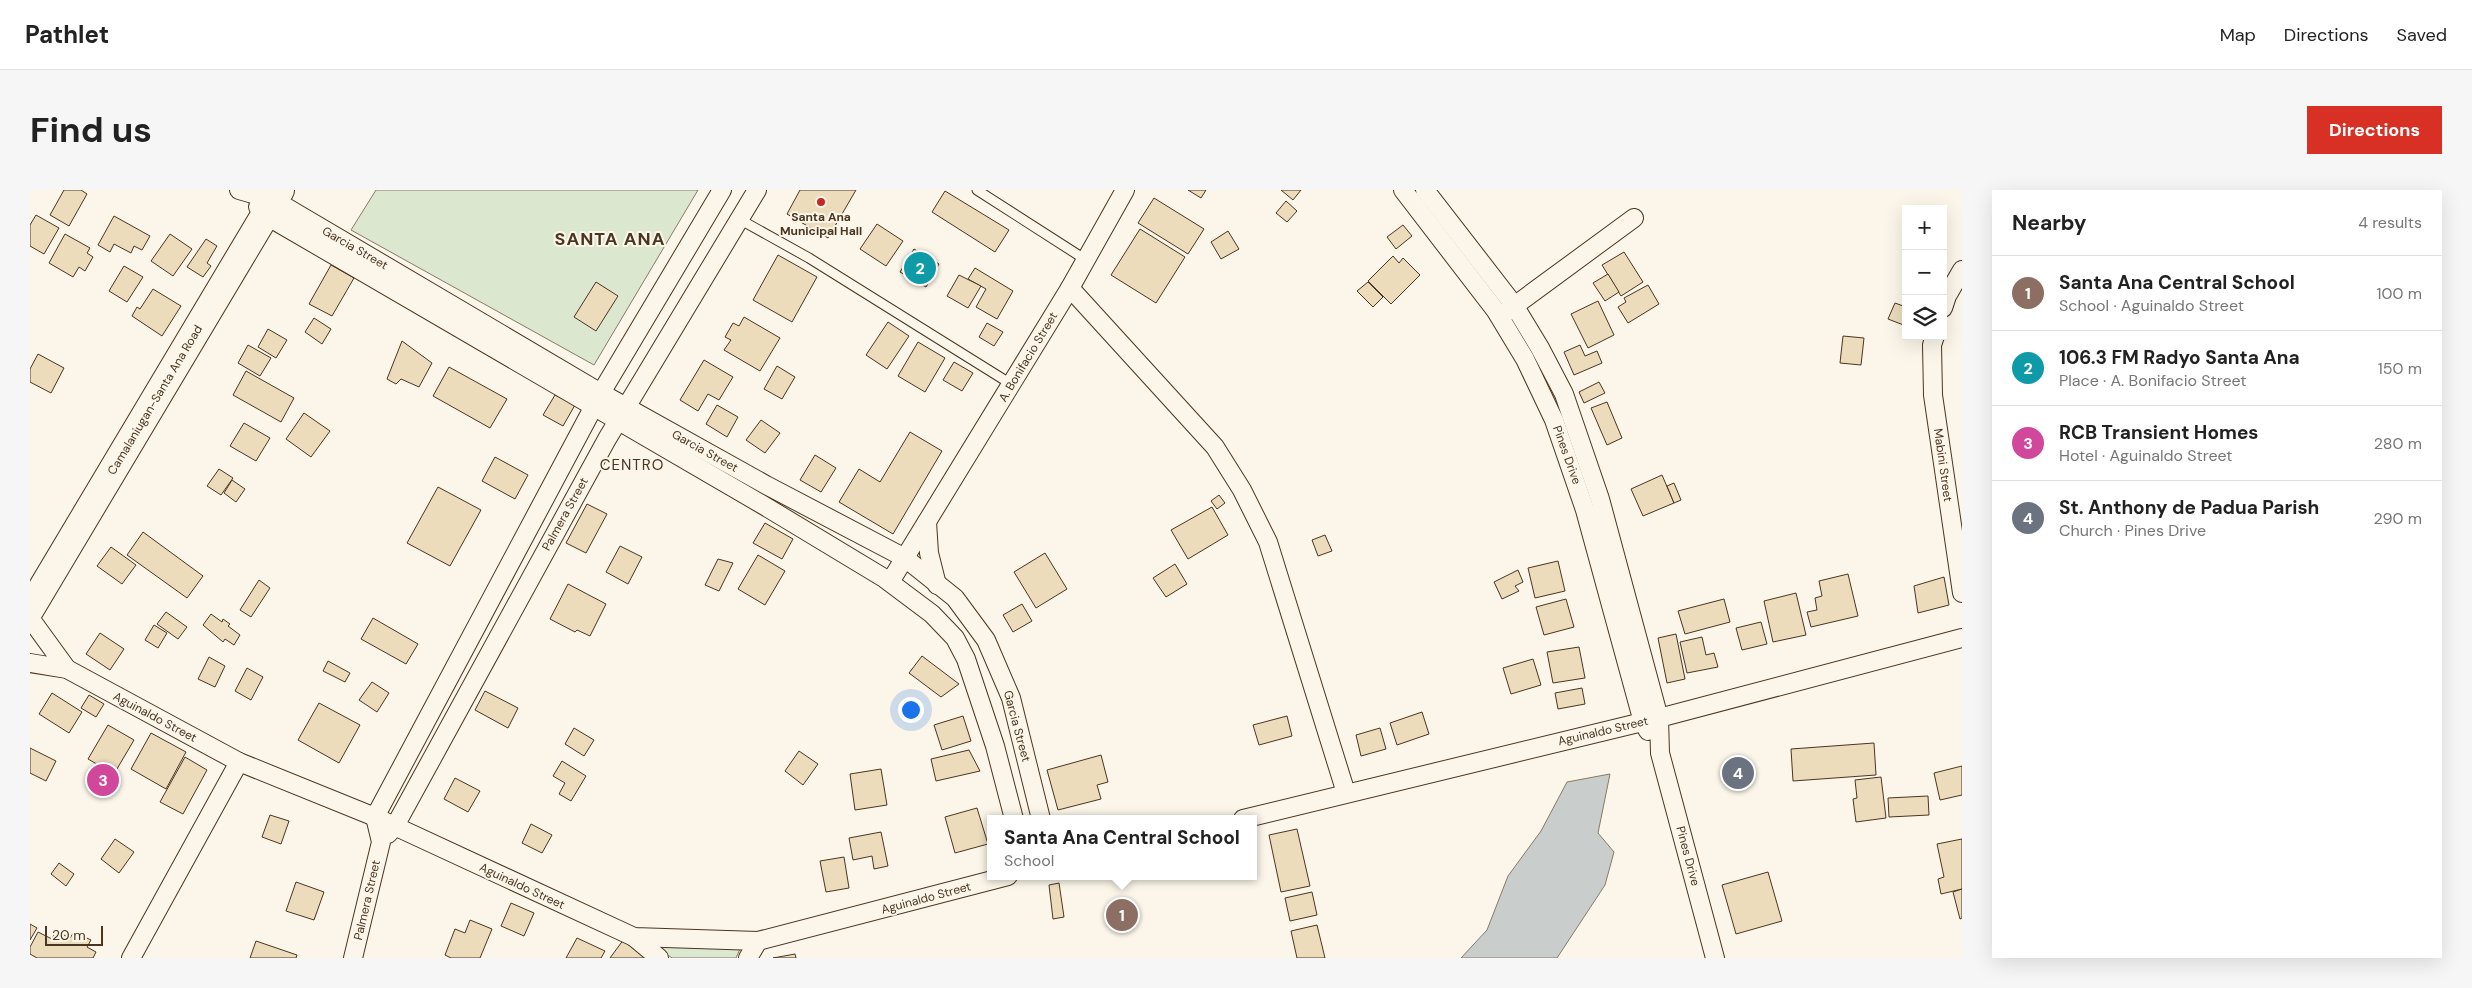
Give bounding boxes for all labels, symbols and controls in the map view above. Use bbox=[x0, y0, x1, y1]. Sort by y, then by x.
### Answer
text: Pathlet bbox=[25, 19, 109, 50]
text: Map bbox=[2220, 23, 2256, 47]
text: Directions bbox=[2284, 23, 2369, 47]
text: Saved bbox=[2397, 23, 2447, 47]
button: Directions bbox=[2307, 106, 2442, 154]
text: Find us bbox=[30, 107, 152, 153]
marker: Santa Ana Municipal Hall bbox=[815, 196, 827, 208]
map controls bbox=[1902, 205, 1947, 340]
button: + bbox=[1902, 205, 1947, 250]
place label: Santa Ana Municipal Hall bbox=[780, 209, 862, 239]
text: Nearby bbox=[2012, 209, 2086, 237]
text: 4 results bbox=[2358, 212, 2422, 233]
street label: Garcia Street bbox=[319, 223, 391, 273]
district label: SANTA ANA bbox=[555, 227, 665, 251]
pin: 2 bbox=[904, 249, 936, 287]
button: − bbox=[1902, 250, 1947, 295]
text: Santa Ana Central School bbox=[2059, 270, 2295, 295]
text: 1 bbox=[2025, 283, 2031, 304]
text: 100 m bbox=[2377, 283, 2422, 304]
button: layers bbox=[1902, 295, 1947, 340]
text: School · Aguinaldo Street bbox=[2059, 295, 2244, 316]
street label: A. Bonifacio Street bbox=[995, 309, 1061, 405]
street label: Camalaniugan-Santa Ana Road bbox=[104, 322, 206, 478]
text: 106.3 FM Radyo Santa Ana bbox=[2059, 345, 2300, 370]
text: 2 bbox=[2023, 358, 2033, 379]
text: 150 m bbox=[2378, 358, 2422, 379]
text: Place · A. Bonifacio Street bbox=[2059, 370, 2247, 391]
text: RCB Transient Homes bbox=[2059, 420, 2258, 445]
street label: Pines Drive bbox=[1549, 424, 1585, 487]
street label: Garcia Street bbox=[669, 426, 741, 476]
street label: Mabini Street bbox=[1930, 427, 1956, 503]
text: 3 bbox=[2023, 433, 2033, 454]
text: 280 m bbox=[2374, 433, 2422, 454]
text: Hotel · Aguinaldo Street bbox=[2059, 445, 2233, 466]
district label: CENTRO bbox=[600, 455, 664, 475]
street label: Palmera Street bbox=[538, 474, 592, 554]
text: St. Anthony de Padua Parish bbox=[2059, 495, 2319, 520]
text: 4 bbox=[2023, 508, 2033, 529]
text: 290 m bbox=[2373, 508, 2422, 529]
text: Church · Pines Drive bbox=[2059, 520, 2206, 541]
street label: Aguinaldo Street bbox=[110, 688, 200, 746]
street label: Garcia Street bbox=[1000, 689, 1034, 764]
your location bbox=[898, 697, 924, 723]
street label: Aguinaldo Street bbox=[1556, 713, 1650, 749]
pin: 4 bbox=[1722, 754, 1754, 792]
pin: 3 bbox=[87, 761, 119, 799]
popup bbox=[987, 815, 1257, 880]
street label: Pines Drive bbox=[1672, 824, 1704, 888]
text: Santa Ana Central School bbox=[1004, 825, 1240, 850]
text: School bbox=[1004, 850, 1054, 871]
street label: Palmera Street bbox=[350, 858, 384, 942]
street label: Aguinaldo Street bbox=[477, 859, 567, 913]
street label: Aguinaldo Street bbox=[879, 878, 973, 918]
pin: 1 bbox=[1106, 896, 1138, 934]
scale bar bbox=[45, 923, 102, 946]
text: 20 m bbox=[52, 926, 86, 944]

